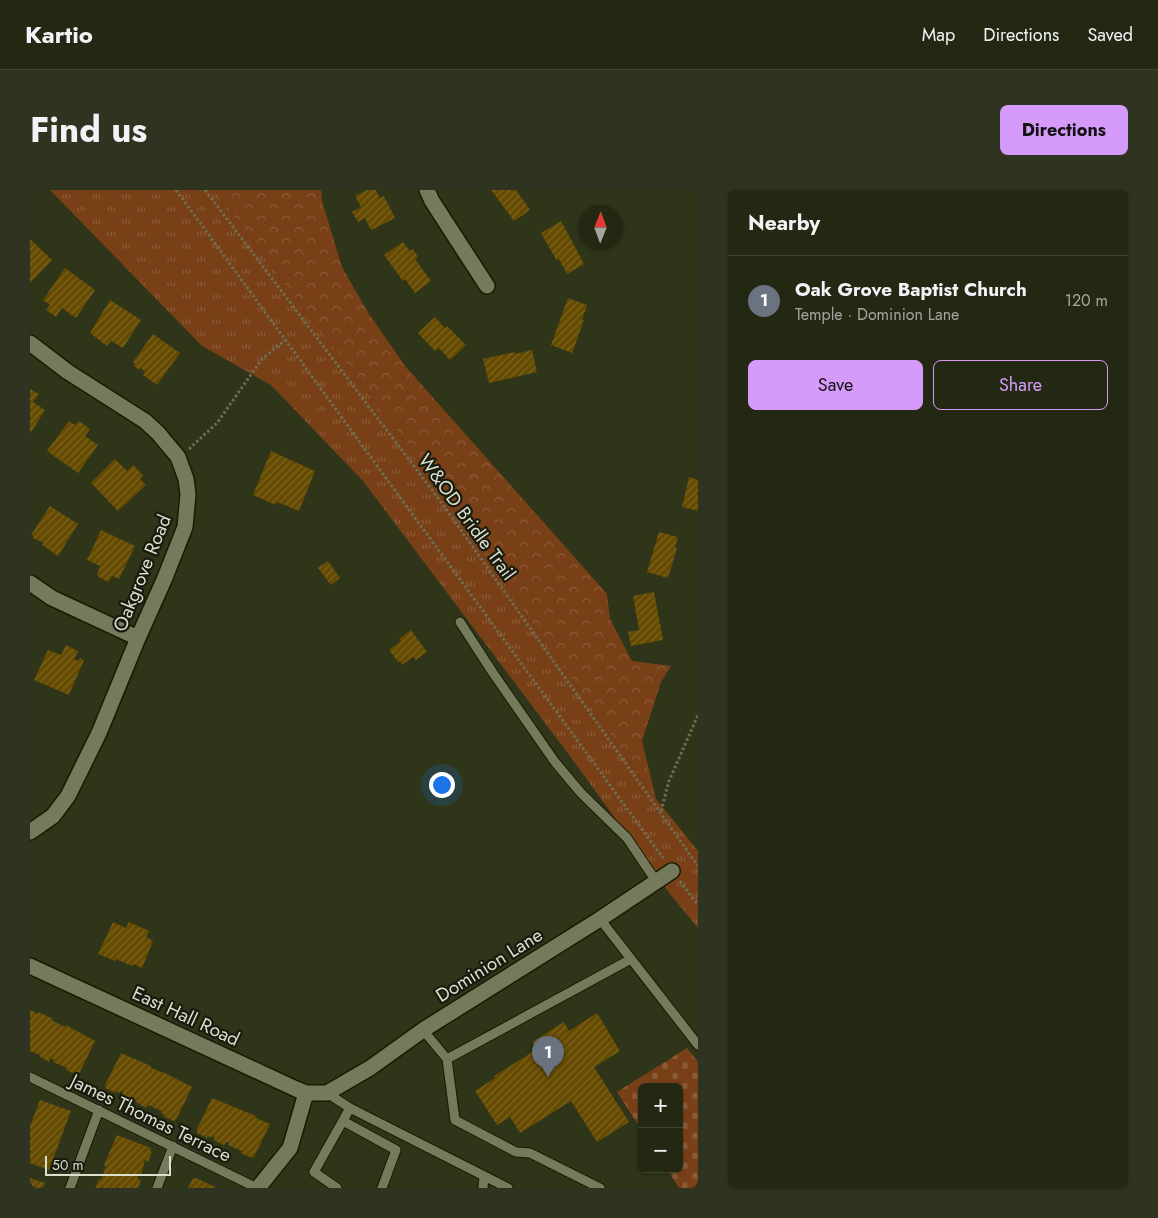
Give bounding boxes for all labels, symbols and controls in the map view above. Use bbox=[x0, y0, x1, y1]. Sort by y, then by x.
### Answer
text: Kartio bbox=[25, 17, 93, 52]
text: Map bbox=[922, 22, 955, 48]
text: Directions bbox=[983, 22, 1059, 48]
text: Saved bbox=[1087, 22, 1133, 48]
text: Find us bbox=[30, 105, 147, 155]
button: Directions bbox=[1000, 105, 1128, 155]
north arrow bbox=[578, 205, 623, 250]
text: Nearby bbox=[748, 208, 820, 238]
text: Oak Grove Baptist Church bbox=[795, 276, 1027, 303]
text: 1 bbox=[760, 289, 768, 312]
text: 120 m bbox=[1065, 289, 1108, 312]
text: Temple · Dominion Lane bbox=[795, 303, 959, 326]
button: Save bbox=[748, 360, 923, 410]
button: Share bbox=[933, 360, 1108, 410]
street label: W&OD Bridle Trail bbox=[412, 448, 522, 586]
street label: Oakgrove Road bbox=[106, 510, 178, 636]
your location bbox=[429, 772, 455, 798]
street label: Dominion Lane bbox=[430, 921, 548, 1009]
street label: East Hall Road bbox=[128, 979, 244, 1053]
pin: 1 bbox=[532, 1036, 564, 1077]
street label: James Thomas Terrace bbox=[63, 1066, 236, 1169]
map controls bbox=[638, 1083, 683, 1173]
button: + bbox=[638, 1083, 683, 1128]
button: − bbox=[638, 1128, 683, 1173]
scale bar bbox=[45, 1153, 171, 1176]
text: 50 m bbox=[52, 1155, 83, 1175]

